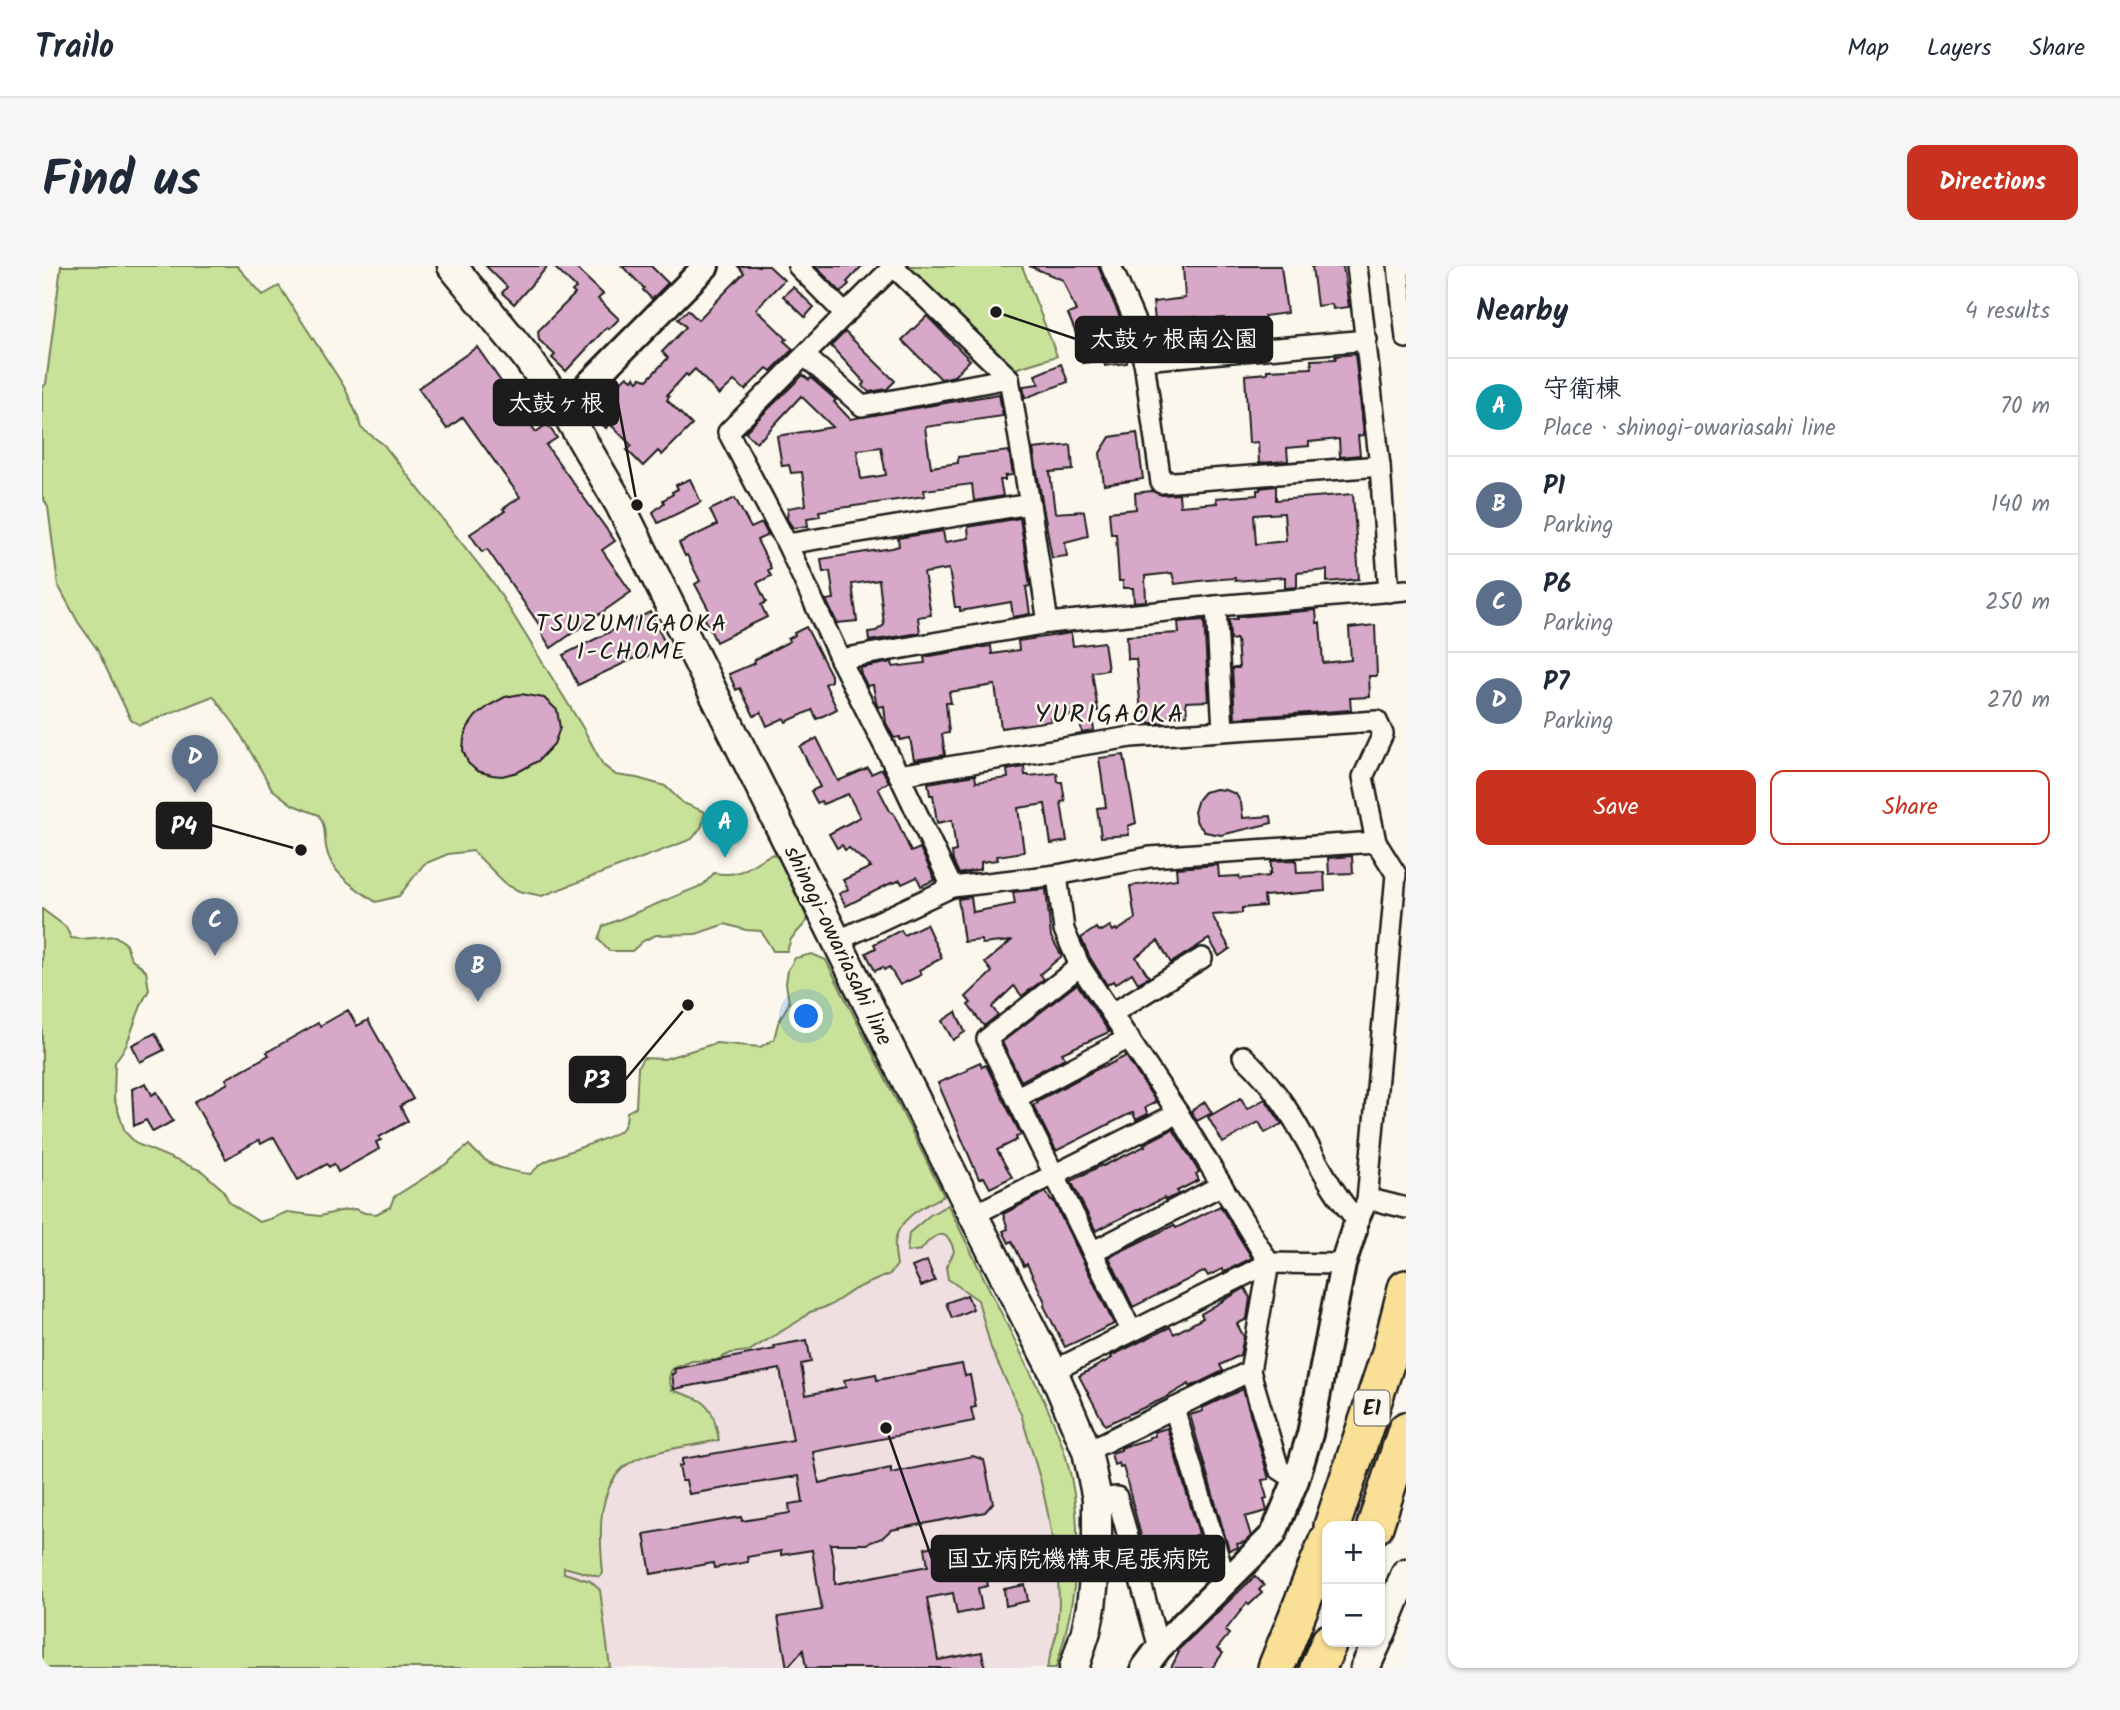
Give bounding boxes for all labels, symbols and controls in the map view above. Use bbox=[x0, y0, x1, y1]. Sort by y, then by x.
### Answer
text: Trailo bbox=[35, 22, 114, 75]
text: Map bbox=[1847, 29, 1889, 68]
text: Layers bbox=[1927, 29, 1991, 68]
text: Share bbox=[2029, 29, 2085, 68]
text: Find us bbox=[42, 143, 200, 221]
button: Directions bbox=[1907, 145, 2078, 220]
text: Nearby bbox=[1476, 288, 1568, 336]
text: 4 results bbox=[1965, 294, 2050, 330]
callout: 太鼓ヶ根南公園 bbox=[1076, 317, 1272, 362]
text: 太鼓ヶ根南公園 bbox=[1090, 321, 1258, 360]
text: 守衛棟 bbox=[1543, 369, 1621, 411]
callout: 太鼓ヶ根 bbox=[494, 380, 618, 425]
text: 太鼓ヶ根 bbox=[508, 385, 604, 424]
text: A bbox=[1492, 389, 1506, 425]
text: 70 m bbox=[2000, 389, 2050, 425]
text: Place · shinogi-owariasahi line bbox=[1543, 411, 1836, 447]
text: P1 bbox=[1543, 466, 1565, 508]
text: B bbox=[1492, 487, 1506, 523]
text: 140 m bbox=[1991, 487, 2050, 523]
text: Parking bbox=[1543, 508, 1613, 544]
text: P6 bbox=[1543, 564, 1571, 606]
text: C bbox=[1492, 585, 1506, 621]
text: 250 m bbox=[1985, 585, 2050, 621]
district label: TSUZUMIGAOKA 1-CHOME bbox=[536, 605, 728, 672]
text: Parking bbox=[1543, 606, 1613, 642]
text: P7 bbox=[1543, 662, 1570, 704]
text: D bbox=[1491, 683, 1507, 719]
text: 270 m bbox=[1987, 683, 2050, 719]
district label: YURIGAOKA bbox=[1035, 694, 1185, 736]
text: Parking bbox=[1543, 704, 1613, 740]
pin: D bbox=[172, 735, 218, 793]
button: Save bbox=[1476, 770, 1756, 845]
button: Share bbox=[1770, 770, 2050, 845]
pin: A bbox=[702, 800, 748, 858]
callout: P4 bbox=[157, 803, 211, 848]
text: P4 bbox=[171, 808, 197, 847]
street label: shinogi-owariasahi line bbox=[773, 840, 901, 1052]
pin: C bbox=[192, 898, 238, 956]
pin: B bbox=[455, 944, 501, 1002]
your location bbox=[789, 999, 823, 1033]
callout: P3 bbox=[570, 1057, 625, 1102]
text: P3 bbox=[584, 1062, 610, 1101]
road number: E1 bbox=[1354, 1390, 1390, 1426]
map controls bbox=[1322, 1521, 1385, 1647]
button: + bbox=[1322, 1521, 1385, 1584]
callout: 国立病院機構東尾張病院 bbox=[932, 1536, 1224, 1581]
text: 国立病院機構東尾張病院 bbox=[946, 1541, 1210, 1580]
button: − bbox=[1322, 1584, 1385, 1647]

